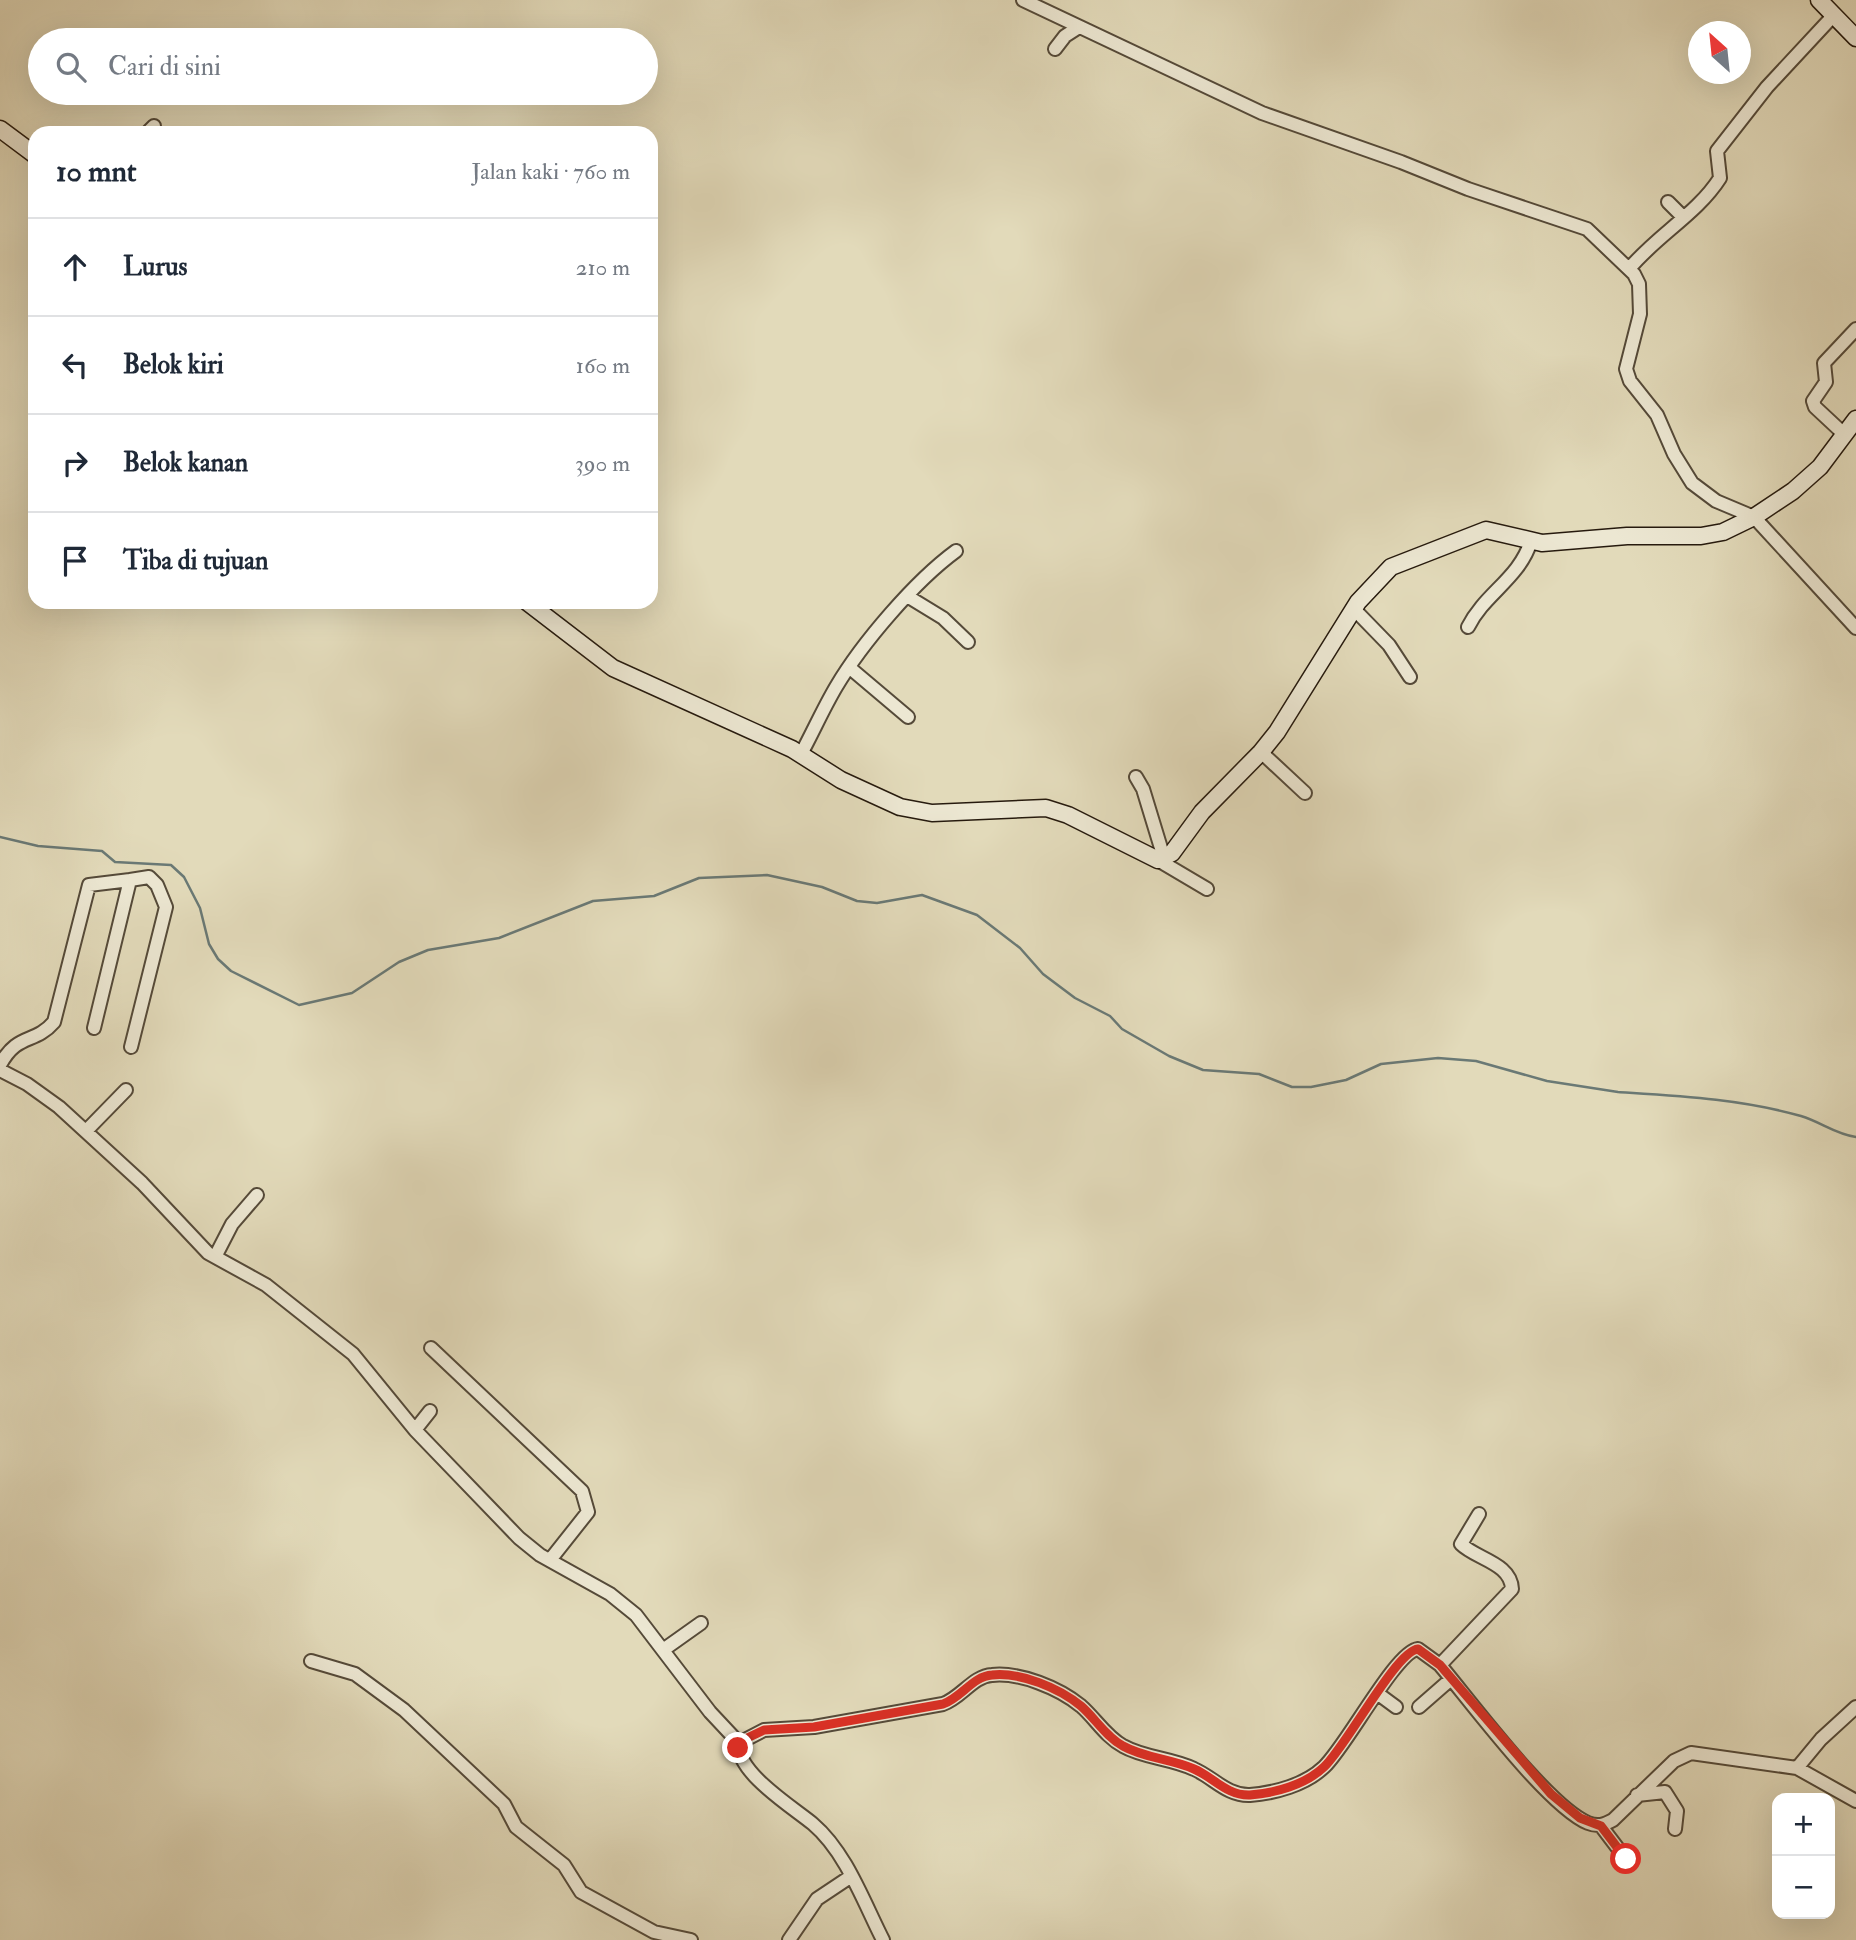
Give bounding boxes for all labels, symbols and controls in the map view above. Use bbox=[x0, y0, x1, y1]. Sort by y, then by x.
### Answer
north arrow bbox=[1688, 21, 1751, 84]
search box bbox=[28, 28, 658, 105]
icon: search bbox=[52, 48, 90, 86]
text: Cari di sini bbox=[108, 51, 221, 83]
text: 10 mnt bbox=[56, 153, 137, 190]
text: Jalan kaki · 760 m bbox=[471, 157, 630, 186]
icon: ahead bbox=[56, 248, 94, 286]
text: Lurus bbox=[123, 251, 187, 283]
text: 210 m bbox=[576, 253, 630, 282]
icon: left bbox=[56, 346, 94, 384]
text: Belok kiri bbox=[123, 349, 224, 381]
text: 160 m bbox=[576, 351, 630, 380]
icon: right bbox=[56, 444, 94, 482]
text: Belok kanan bbox=[123, 447, 248, 479]
text: 390 m bbox=[575, 449, 630, 478]
icon: arrive bbox=[56, 542, 94, 580]
text: Tiba di tujuan bbox=[123, 545, 268, 577]
route end bbox=[722, 1732, 753, 1763]
map controls bbox=[1772, 1793, 1835, 1919]
button: + bbox=[1772, 1793, 1835, 1856]
route start bbox=[1610, 1843, 1641, 1874]
button: − bbox=[1772, 1856, 1835, 1919]

